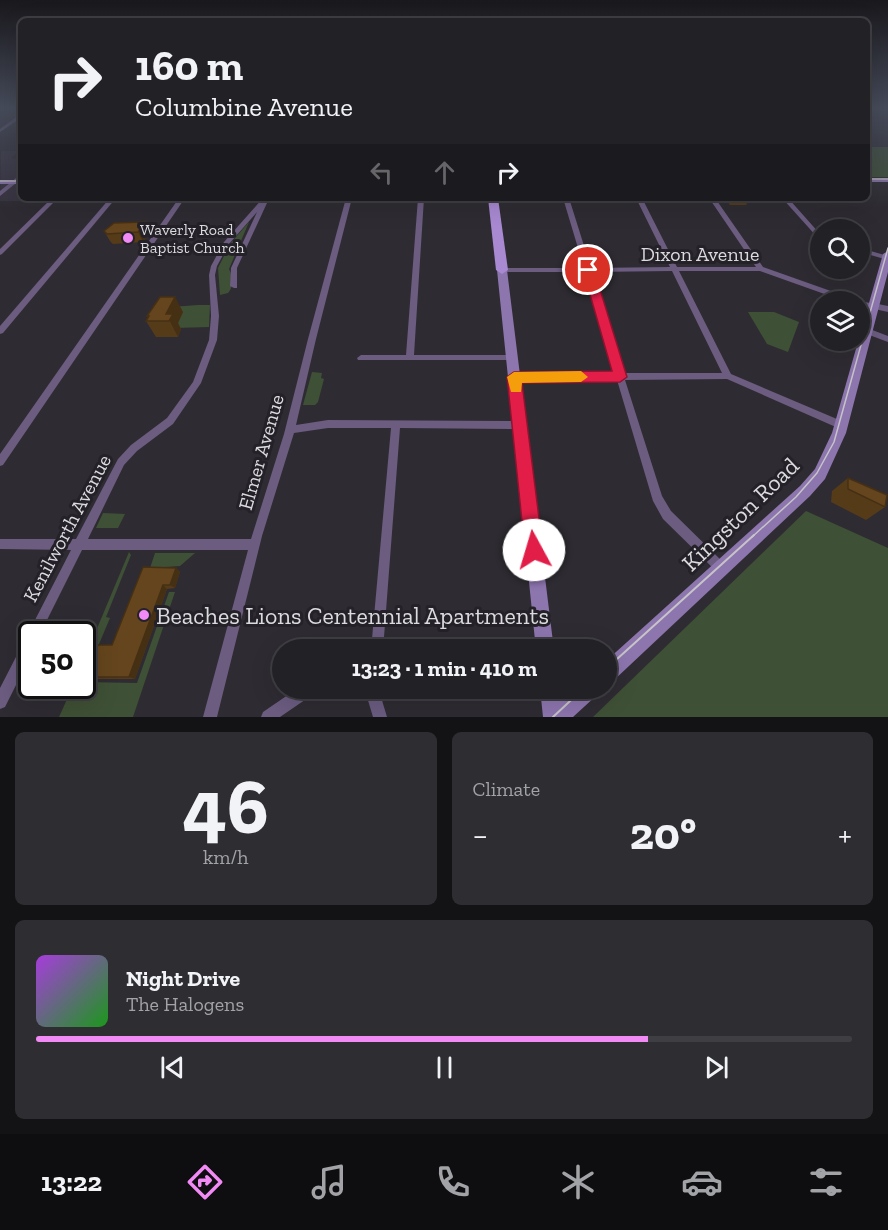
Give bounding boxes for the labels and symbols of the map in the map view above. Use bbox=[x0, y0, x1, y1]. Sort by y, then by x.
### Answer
place label: Waverly Road Baptist Church bbox=[140, 220, 245, 257]
marker: Waverly Road Baptist Church bbox=[121, 231, 135, 245]
street label: Dixon Avenue bbox=[641, 242, 759, 266]
pin bbox=[562, 244, 613, 295]
street label: Elmer Avenue bbox=[233, 391, 289, 513]
street label: Kenilworth Avenue bbox=[18, 450, 116, 606]
street label: Kingston Road bbox=[675, 451, 805, 577]
position arrow bbox=[502, 518, 566, 582]
place label: Beaches Lions Centennial Apartments bbox=[156, 601, 549, 630]
marker: Beaches Lions Centennial Apartments bbox=[137, 608, 151, 622]
speed limit sign: 50 bbox=[18, 621, 96, 699]

